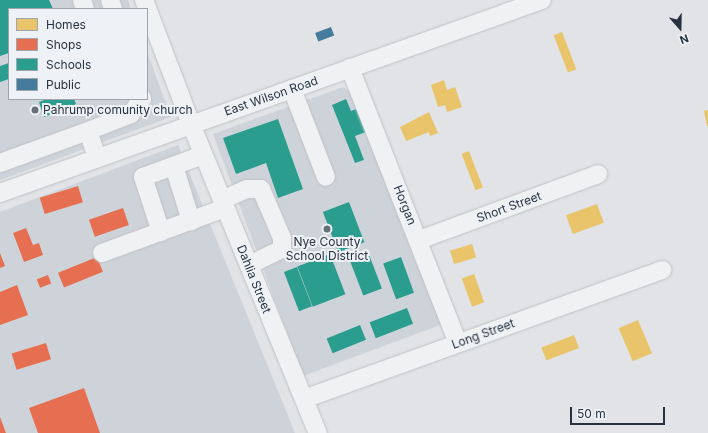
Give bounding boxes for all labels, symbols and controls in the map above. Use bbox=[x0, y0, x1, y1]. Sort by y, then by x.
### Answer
legend bbox=[8, 8, 148, 100]
north arrow bbox=[660, 8, 700, 48]
text: Homes bbox=[46, 17, 86, 32]
text: N bbox=[678, 31, 690, 47]
text: Shops bbox=[46, 37, 82, 52]
text: Schools bbox=[46, 57, 91, 72]
street label: East Wilson Road bbox=[222, 73, 320, 119]
text: Public bbox=[46, 77, 81, 92]
place label: Pahrump comunity church bbox=[43, 103, 193, 117]
marker: Pahrump comunity church bbox=[30, 105, 40, 115]
street label: Horgan bbox=[391, 183, 419, 227]
street label: Short Street bbox=[475, 189, 543, 225]
marker: Nye County School District bbox=[322, 224, 332, 234]
place label: Nye County School District bbox=[286, 235, 368, 263]
street label: Dahlia Street bbox=[234, 243, 274, 315]
street label: Long Street bbox=[450, 316, 516, 352]
scale bar bbox=[572, 399, 667, 425]
text: 50 m bbox=[577, 406, 606, 421]

